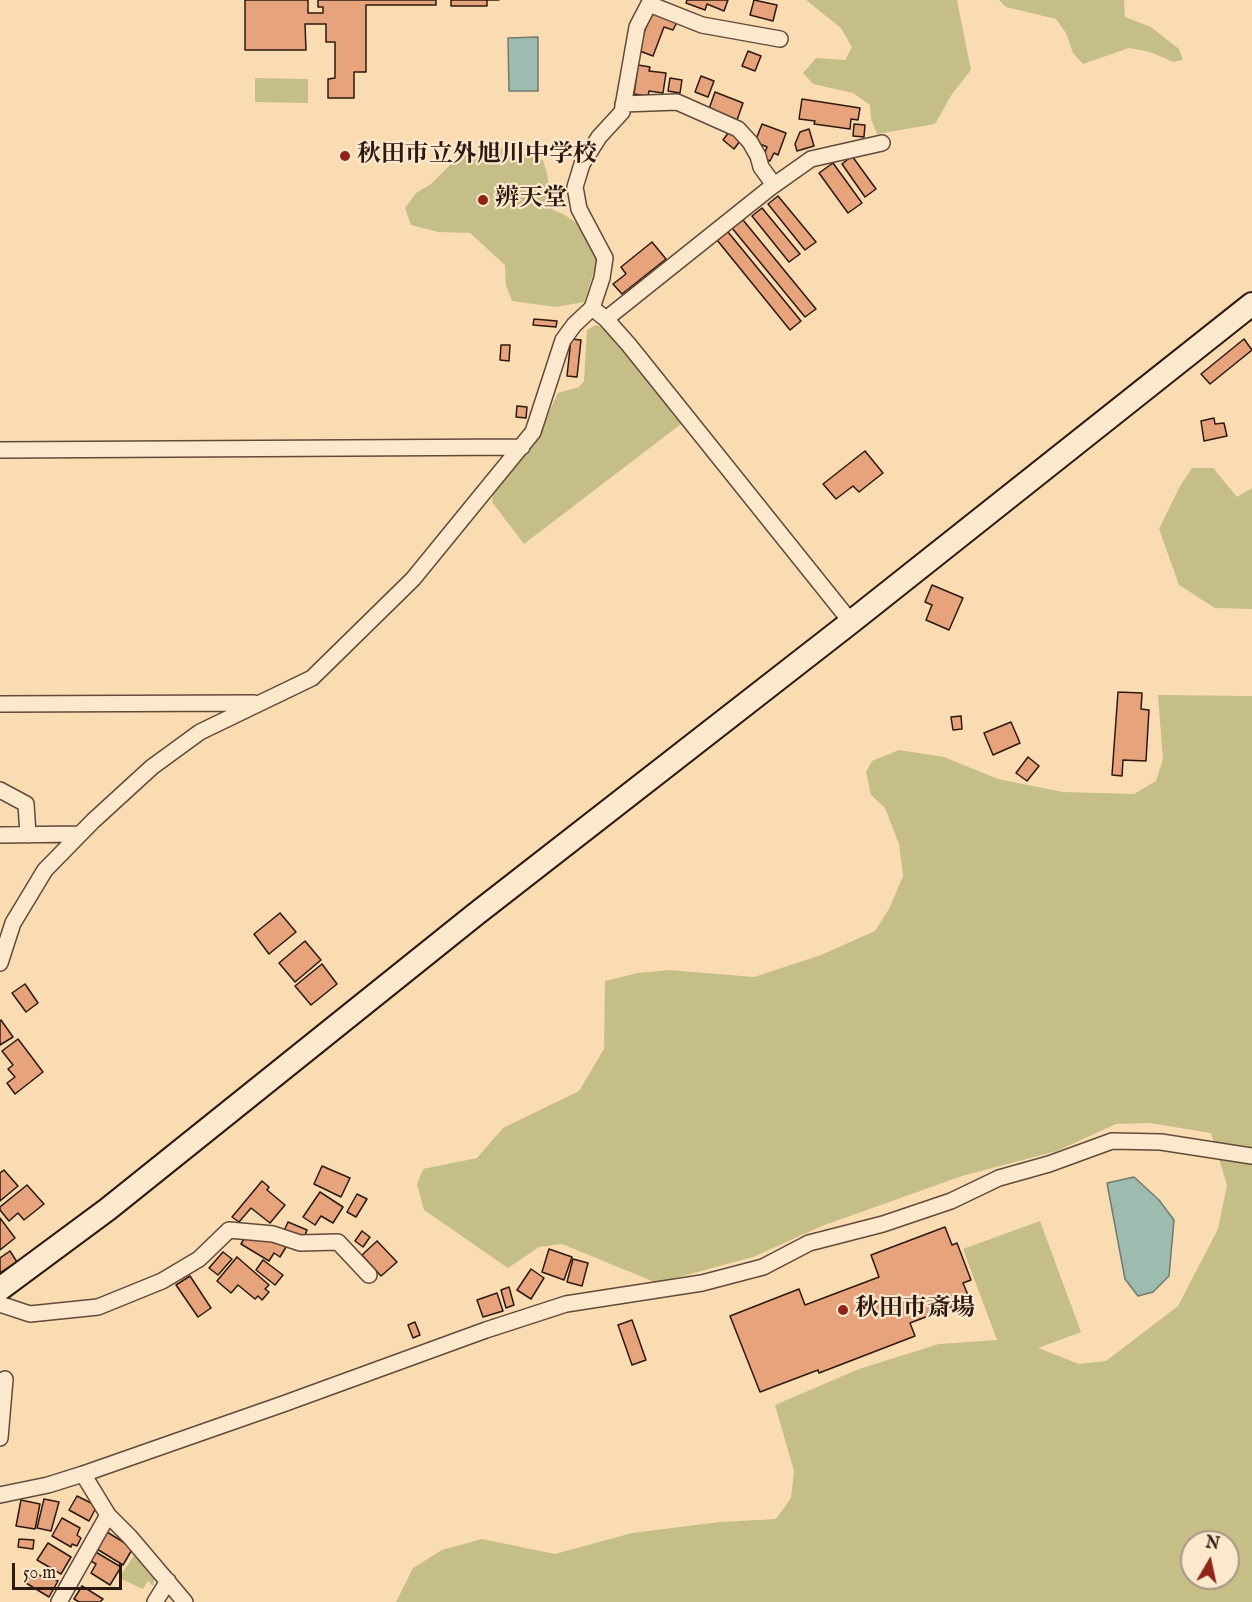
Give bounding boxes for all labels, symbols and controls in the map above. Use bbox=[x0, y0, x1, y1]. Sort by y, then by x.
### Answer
place label: 秋田市立外旭川中学校 bbox=[357, 142, 597, 170]
marker: 秋田市立外旭川中学校 bbox=[338, 149, 352, 163]
place label: 辨天堂 bbox=[495, 186, 567, 214]
marker: 辨天堂 bbox=[476, 193, 490, 207]
place label: 秋田市斎場 bbox=[855, 1296, 975, 1324]
marker: 秋田市斎場 bbox=[836, 1303, 850, 1317]
north arrow bbox=[1180, 1530, 1240, 1590]
text: N bbox=[1204, 1533, 1221, 1555]
scale bar bbox=[15, 1551, 124, 1589]
text: 50 m bbox=[23, 1562, 56, 1585]

